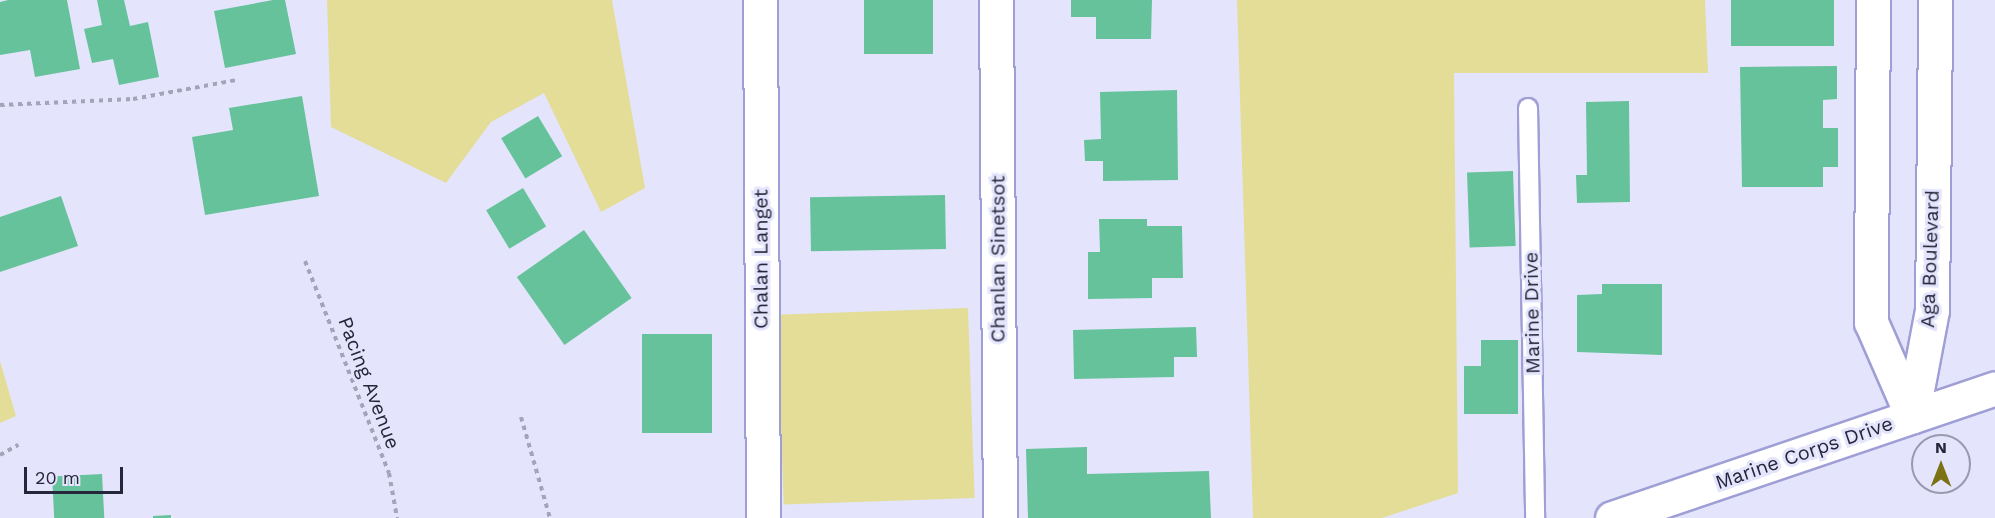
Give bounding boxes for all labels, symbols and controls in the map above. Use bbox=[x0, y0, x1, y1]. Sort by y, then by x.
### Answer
street label: Chanlan Sinetsot bbox=[986, 175, 1010, 343]
street label: Chalan Langet bbox=[749, 189, 773, 329]
street label: Aga Boulevard bbox=[1916, 189, 1944, 329]
street label: Marine Drive bbox=[1519, 252, 1545, 374]
street label: Pacing Avenue bbox=[333, 313, 405, 453]
street label: Marine Corps Drive bbox=[1712, 411, 1896, 495]
north arrow bbox=[1911, 434, 1971, 494]
text: N bbox=[1935, 438, 1947, 457]
scale bar bbox=[27, 455, 126, 493]
text: 20 m bbox=[35, 467, 80, 488]

